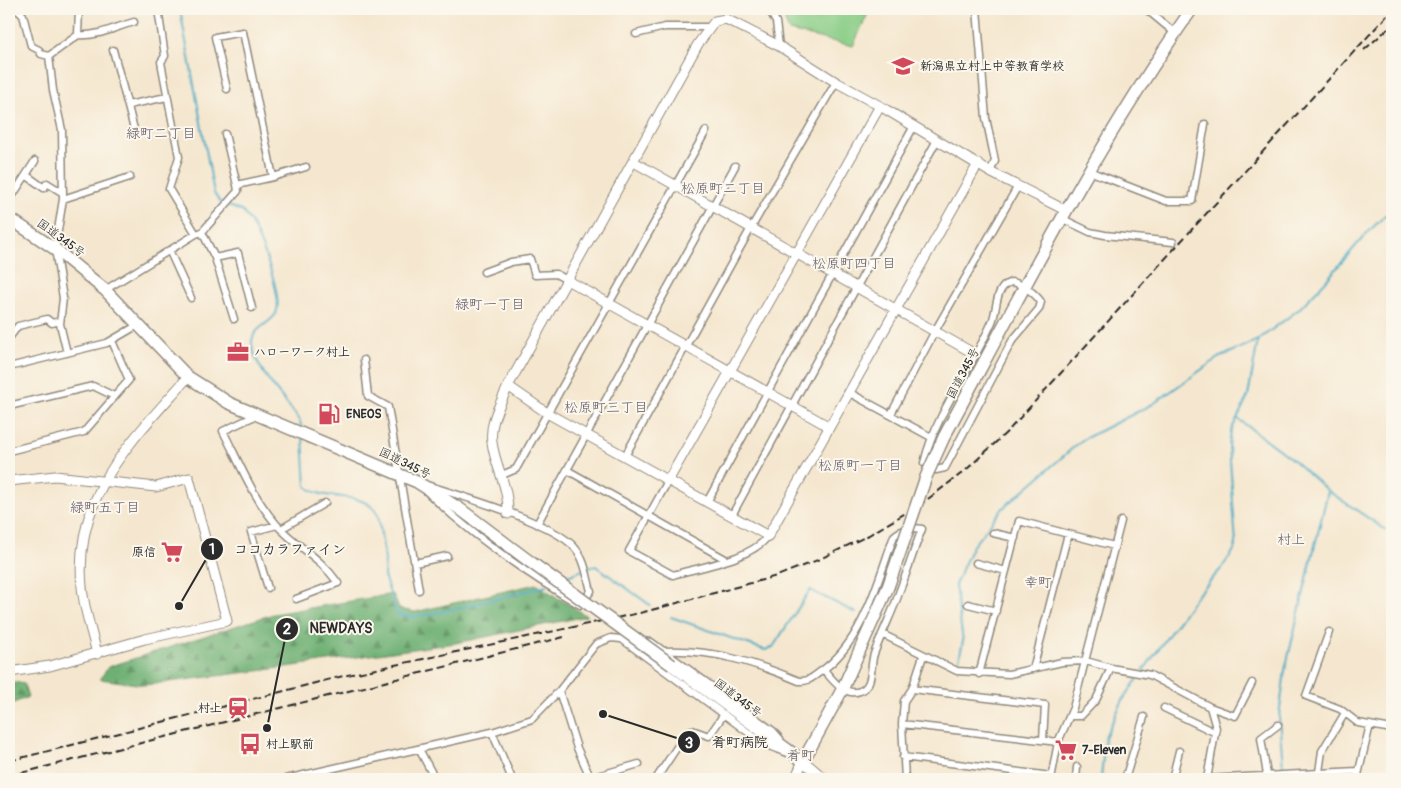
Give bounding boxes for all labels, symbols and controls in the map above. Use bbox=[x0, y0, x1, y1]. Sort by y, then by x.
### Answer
school or university icon: 新潟県立村上中等教育学校 bbox=[890, 53, 916, 79]
place label: 新潟県立村上中等教育学校 bbox=[920, 59, 1064, 74]
district label: 緑町二丁目 bbox=[126, 125, 196, 142]
district label: 松原町二丁目 bbox=[681, 180, 765, 197]
street label: 国道345号 bbox=[34, 216, 88, 261]
district label: 松原町四丁目 bbox=[812, 255, 896, 272]
district label: 緑町一丁目 bbox=[455, 296, 525, 313]
office icon: ハローワーク村上 bbox=[225, 339, 251, 365]
place label: ハローワーク村上 bbox=[254, 345, 350, 360]
street label: 国道345号 bbox=[944, 345, 983, 402]
district label: 松原町三丁目 bbox=[564, 399, 648, 416]
fuel station icon: ENEOS bbox=[316, 401, 342, 427]
place label: ENEOS bbox=[346, 407, 381, 422]
street label: 国道345号 bbox=[376, 444, 433, 483]
district label: 松原町一丁目 bbox=[818, 457, 902, 474]
district label: 緑町五丁目 bbox=[70, 499, 140, 516]
district label: 村上 bbox=[1277, 531, 1305, 548]
callout: ココカラファイン bbox=[199, 534, 356, 563]
supermarket icon: 原信 bbox=[159, 539, 185, 565]
text: 1 bbox=[209, 540, 215, 559]
text: ココカラファイン bbox=[234, 541, 346, 558]
place label: 原信 bbox=[132, 545, 156, 560]
district label: 幸町 bbox=[1024, 574, 1052, 591]
callout: NEWDAYS bbox=[274, 614, 382, 643]
text: 2 bbox=[283, 620, 291, 639]
text: NEWDAYS bbox=[310, 620, 372, 637]
street label: 国道345号 bbox=[711, 676, 765, 721]
station icon: 村上 bbox=[225, 695, 251, 721]
place label: 村上 bbox=[198, 701, 222, 716]
callout: 肴町病院 bbox=[677, 728, 778, 757]
bus stop icon: 村上駅前 bbox=[237, 731, 263, 757]
text: 3 bbox=[685, 734, 693, 753]
text: 肴町病院 bbox=[712, 734, 768, 751]
place label: 村上駅前 bbox=[266, 737, 314, 752]
supermarket icon: 7-Eleven bbox=[1053, 737, 1079, 763]
place label: 7-Eleven bbox=[1082, 743, 1127, 758]
district label: 肴町 bbox=[787, 747, 815, 764]

